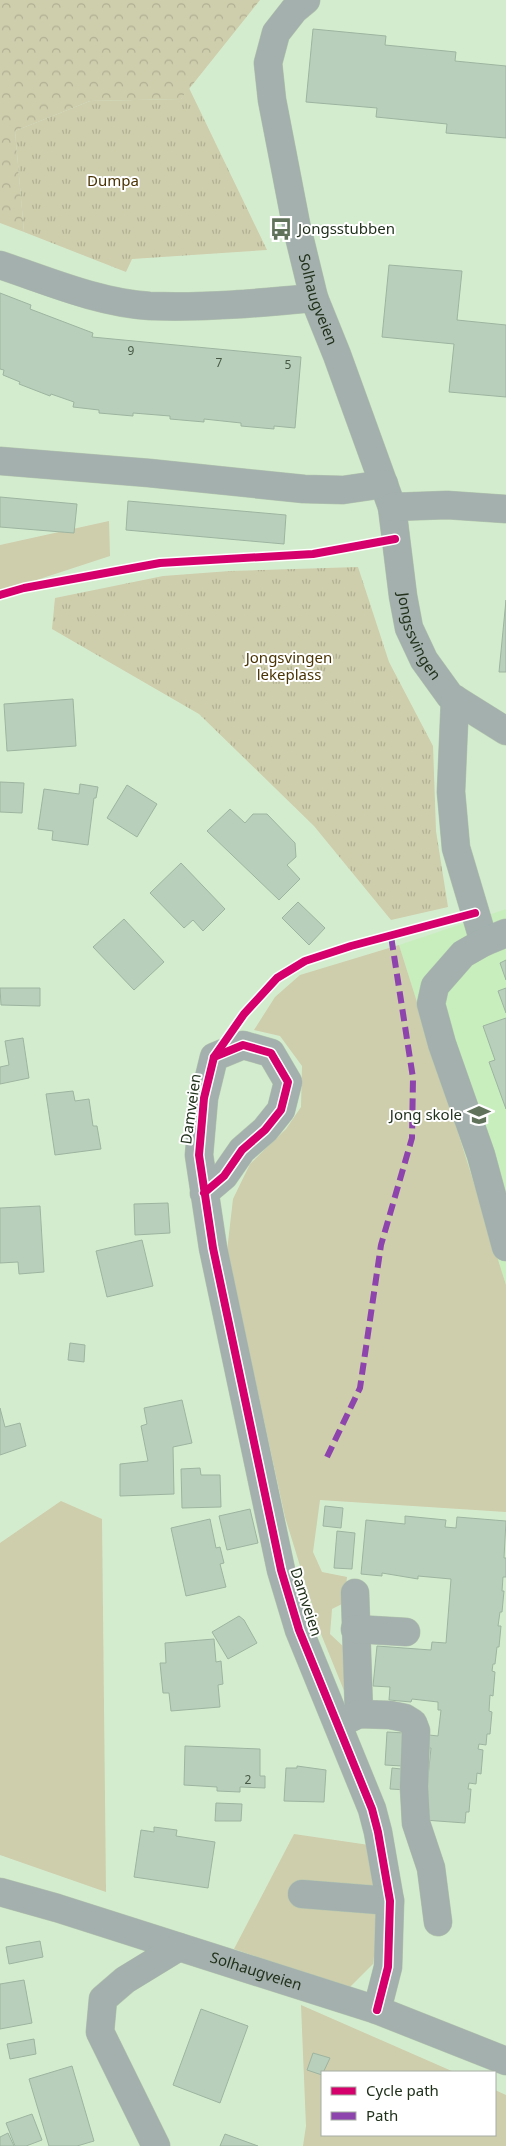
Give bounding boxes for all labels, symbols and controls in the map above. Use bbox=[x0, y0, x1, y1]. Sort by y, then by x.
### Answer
park label: Dumpa bbox=[87, 170, 139, 190]
bus stop icon: Jongsstubben bbox=[268, 216, 294, 242]
place label: Jongsstubben bbox=[296, 218, 395, 238]
street label: Solhaugveien bbox=[295, 252, 343, 348]
house number: 9 bbox=[128, 342, 135, 359]
house number: 7 bbox=[216, 354, 223, 371]
house number: 5 bbox=[285, 356, 292, 373]
street label: Jongssvingen bbox=[393, 589, 446, 684]
park label: Jongsvingen lekeplass bbox=[244, 647, 332, 684]
street label: Damveien bbox=[175, 1072, 205, 1145]
school or university icon: Jong skole bbox=[466, 1102, 492, 1128]
place label: Jong skole bbox=[388, 1104, 462, 1124]
street label: Damveien bbox=[286, 1565, 327, 1639]
house number: 2 bbox=[245, 1771, 252, 1788]
street label: Solhaugveien bbox=[208, 1946, 305, 1994]
legend bbox=[321, 2071, 496, 2136]
text: Cycle path bbox=[366, 2080, 439, 2100]
text: Path bbox=[366, 2105, 398, 2125]

